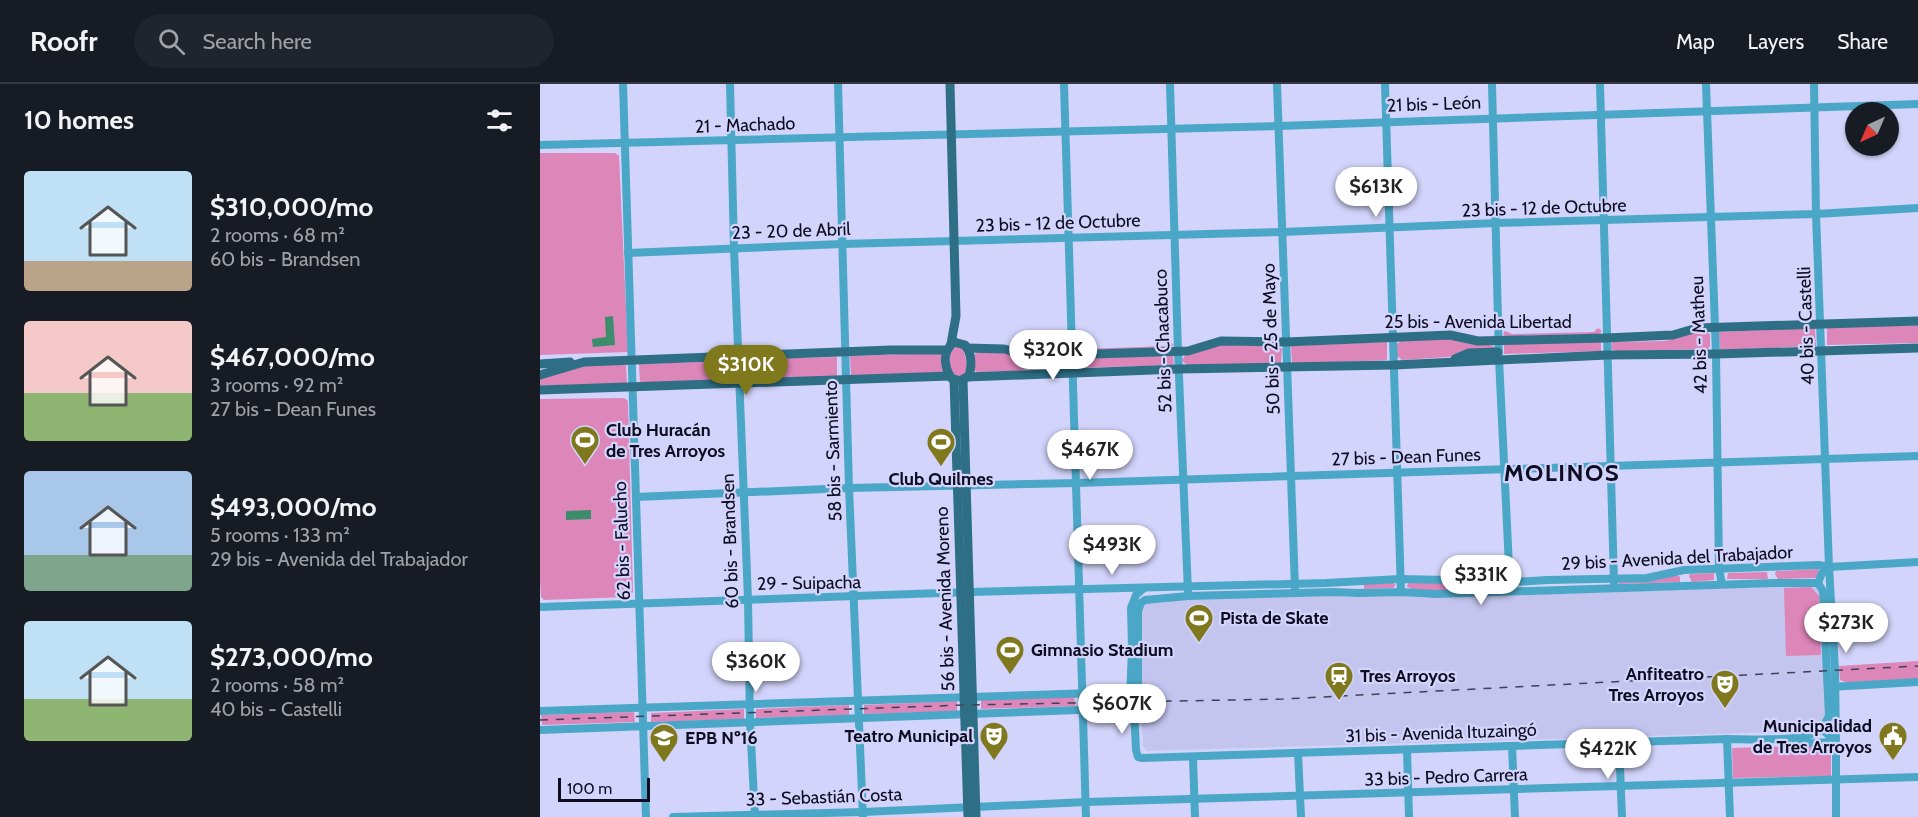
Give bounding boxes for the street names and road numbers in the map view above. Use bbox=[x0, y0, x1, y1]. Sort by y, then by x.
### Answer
street label: 21 bis - León bbox=[1386, 91, 1482, 117]
street label: 21 - Machado bbox=[694, 112, 796, 138]
street label: 23 bis - 12 de Octubre bbox=[1461, 194, 1627, 222]
street label: 23 bis - 12 de Octubre bbox=[975, 209, 1141, 237]
street label: 23 - 20 de Abril bbox=[731, 218, 852, 244]
street label: 50 bis - 25 de Mayo bbox=[1257, 263, 1285, 415]
street label: 40 bis - Castelli bbox=[1793, 266, 1819, 386]
street label: 52 bis - Chacabuco bbox=[1149, 269, 1177, 413]
street label: 42 bis - Matheu bbox=[1686, 275, 1712, 395]
street label: 25 bis - Avenida Libertad bbox=[1384, 311, 1572, 333]
street label: 58 bis - Sarmiento bbox=[820, 380, 846, 522]
street label: 27 bis - Dean Funes bbox=[1331, 443, 1481, 471]
street label: 60 bis - Brandsen bbox=[717, 473, 743, 609]
street label: 62 bis - Falucho bbox=[609, 481, 635, 601]
street label: 56 bis - Avenida Moreno bbox=[931, 506, 959, 692]
street label: 29 bis - Avenida del Trabajador bbox=[1561, 541, 1794, 575]
street label: 29 - Suipacha bbox=[757, 571, 862, 595]
street label: 31 bis - Avenida Ituzaingó bbox=[1345, 719, 1537, 747]
street label: 33 bis - Pedro Carrera bbox=[1364, 763, 1528, 791]
street label: 33 - Sebastián Costa bbox=[745, 783, 903, 811]

